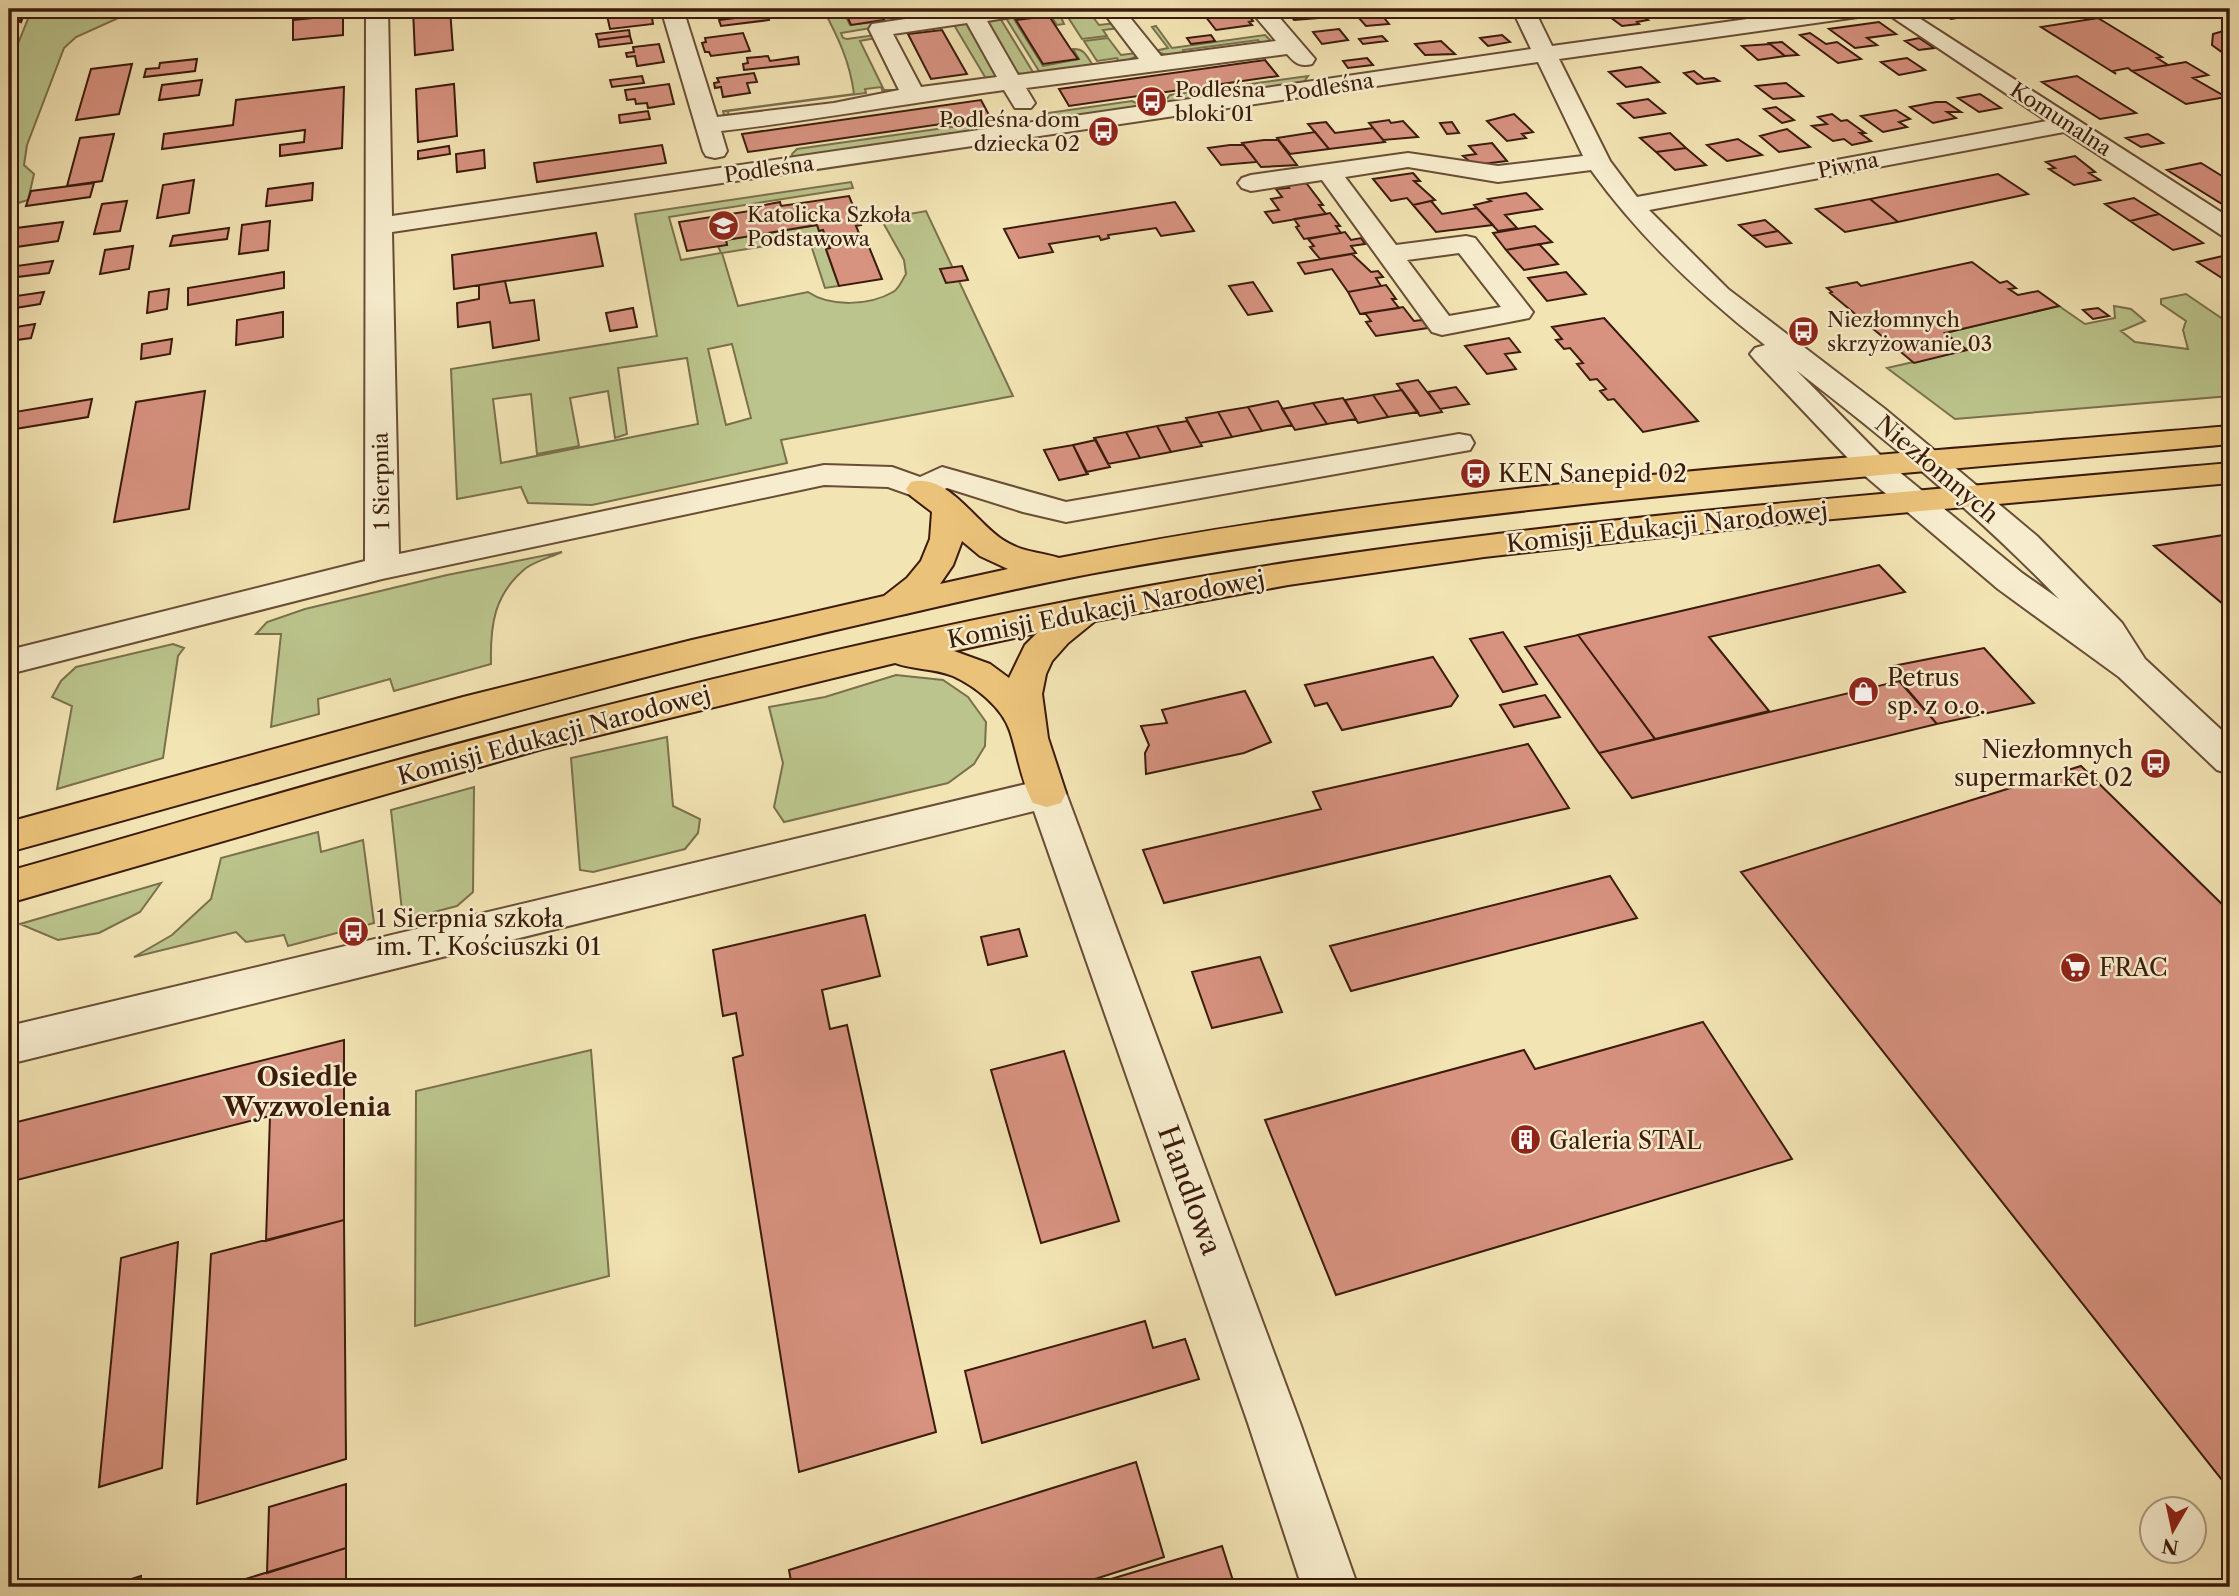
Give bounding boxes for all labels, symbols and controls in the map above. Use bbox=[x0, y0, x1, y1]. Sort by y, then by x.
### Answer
street label: Podleśna bbox=[1282, 67, 1376, 106]
place label: Podleśna bloki 01 bbox=[1175, 77, 1266, 126]
street label: Komunalna bbox=[2006, 77, 2117, 161]
bus stop icon: Podleśna bloki 01 bbox=[1135, 84, 1169, 118]
place label: Podleśna dom dziecka 02 bbox=[939, 107, 1080, 156]
bus stop icon: Podleśna dom dziecka 02 bbox=[1086, 114, 1120, 148]
street label: Piwna bbox=[1815, 147, 1882, 183]
street label: Podleśna bbox=[723, 150, 816, 188]
place label: Katolicka Szkoła Podstawowa bbox=[747, 202, 912, 251]
school or university icon: Katolicka Szkoła Podstawowa bbox=[707, 209, 741, 243]
place label: Niezłomnych skrzyżowanie 03 bbox=[1827, 307, 1992, 356]
bus stop icon: Niezłomnych skrzyżowanie 03 bbox=[1787, 314, 1821, 348]
street label: Niezłomnych bbox=[1870, 409, 2004, 529]
street label: 1 Sierpnia bbox=[368, 431, 394, 530]
bus stop icon: KEN Sanepid 02 bbox=[1458, 456, 1492, 490]
place label: KEN Sanepid 02 bbox=[1498, 459, 1687, 488]
street label: Komisji Edukacji Narodowej bbox=[1505, 496, 1829, 558]
street label: Komisji Edukacji Narodowej bbox=[945, 564, 1267, 654]
place label: Petrus sp. z o.o. bbox=[1887, 663, 1986, 720]
shop icon: Petrus sp. z o.o. bbox=[1847, 674, 1881, 708]
street label: Komisji Edukacji Narodowej bbox=[394, 679, 714, 791]
place label: Niezłomnych supermarket 02 bbox=[1954, 735, 2133, 792]
bus stop icon: Niezłomnych supermarket 02 bbox=[2139, 746, 2173, 780]
place label: 1 Sierpnia szkoła im. T. Kościuszki 01 bbox=[376, 904, 601, 961]
bus stop icon: 1 Sierpnia szkoła im. T. Kościuszki 01 bbox=[336, 915, 370, 949]
supermarket icon: FRAC bbox=[2059, 950, 2093, 984]
place label: FRAC bbox=[2099, 953, 2168, 982]
district label: Osiedle Wyzwolenia bbox=[222, 1061, 392, 1123]
street label: Handlowa bbox=[1151, 1121, 1229, 1259]
building icon: Galeria STAL bbox=[1509, 1123, 1543, 1157]
place label: Galeria STAL bbox=[1549, 1126, 1702, 1155]
north arrow bbox=[2138, 1494, 2208, 1564]
text: N bbox=[2160, 1534, 2180, 1559]

